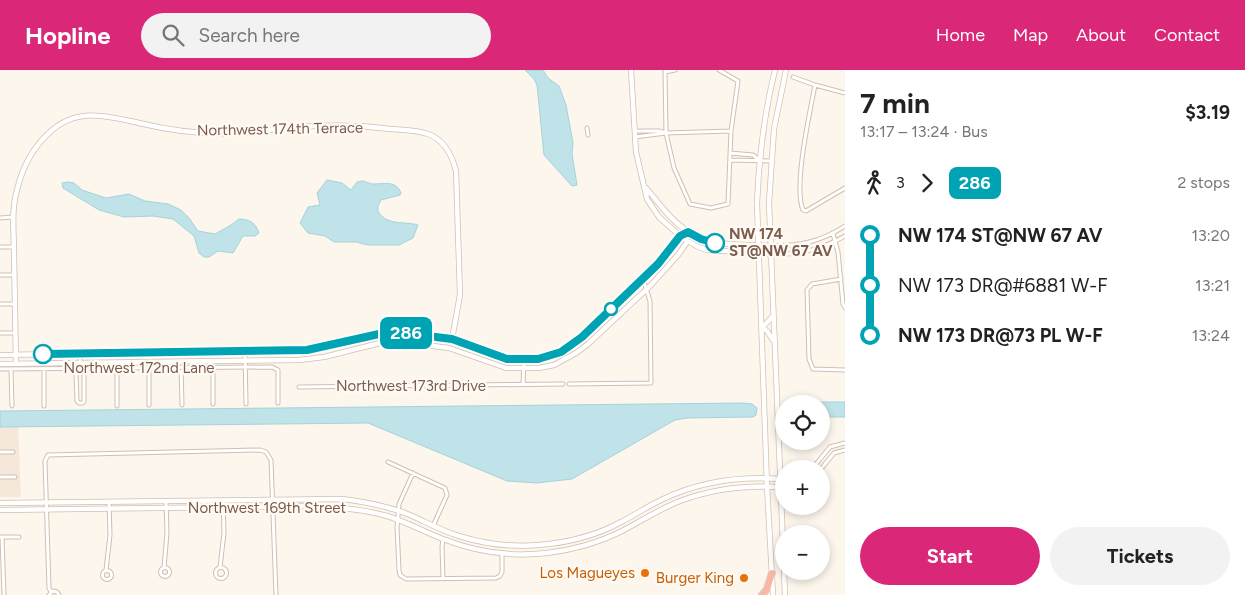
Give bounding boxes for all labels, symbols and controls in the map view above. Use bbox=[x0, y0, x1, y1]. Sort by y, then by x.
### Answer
search box bbox=[141, 13, 491, 58]
text: Hopline bbox=[25, 21, 111, 50]
icon: search bbox=[159, 21, 187, 49]
text: Search here bbox=[199, 24, 300, 47]
text: Home bbox=[936, 24, 985, 46]
text: Map bbox=[1013, 24, 1048, 46]
text: About bbox=[1076, 24, 1126, 46]
text: Contact bbox=[1154, 24, 1220, 46]
text: 7 min bbox=[860, 86, 930, 120]
text: $3.19 bbox=[1185, 101, 1230, 124]
street label: Northwest 174th Terrace bbox=[197, 119, 363, 139]
text: 13:17 – 13:24 · Bus bbox=[860, 122, 988, 141]
icon: walk bbox=[860, 169, 888, 197]
icon: forward bbox=[913, 169, 941, 197]
text: 286 bbox=[959, 172, 991, 194]
text: 3 bbox=[896, 173, 905, 192]
text: 2 stops bbox=[1177, 173, 1230, 192]
text: NW 174 ST@NW 67 AV bbox=[898, 224, 1102, 247]
place label: NW 174 ST@NW 67 AV bbox=[729, 225, 833, 260]
text: 13:20 bbox=[1191, 226, 1230, 245]
marker: NW 174 ST@NW 67 AV bbox=[705, 233, 725, 253]
text: NW 173 DR@#6881 W-F bbox=[898, 274, 1108, 297]
text: 13:21 bbox=[1195, 276, 1230, 295]
unlabelled marker bbox=[604, 302, 618, 316]
line badge: 286 bbox=[377, 317, 435, 349]
text: 286 bbox=[390, 322, 422, 344]
text: NW 173 DR@73 PL W-F bbox=[898, 324, 1103, 347]
text: 13:24 bbox=[1192, 326, 1230, 345]
unlabelled marker bbox=[33, 344, 53, 364]
street label: Northwest 172nd Lane bbox=[64, 359, 214, 377]
street label: Northwest 173rd Drive bbox=[336, 377, 486, 395]
map controls bbox=[775, 395, 830, 580]
button: locate bbox=[775, 395, 830, 450]
button: + bbox=[775, 460, 830, 515]
street label: Northwest 169th Street bbox=[188, 499, 347, 517]
button: − bbox=[775, 525, 830, 580]
button: Start bbox=[860, 527, 1040, 585]
button: Tickets bbox=[1050, 527, 1230, 585]
place label: Los Magueyes bbox=[539, 564, 635, 582]
marker: Los Magueyes bbox=[639, 567, 651, 579]
place label: Burger King bbox=[656, 569, 734, 587]
marker: Burger King bbox=[738, 572, 750, 584]

